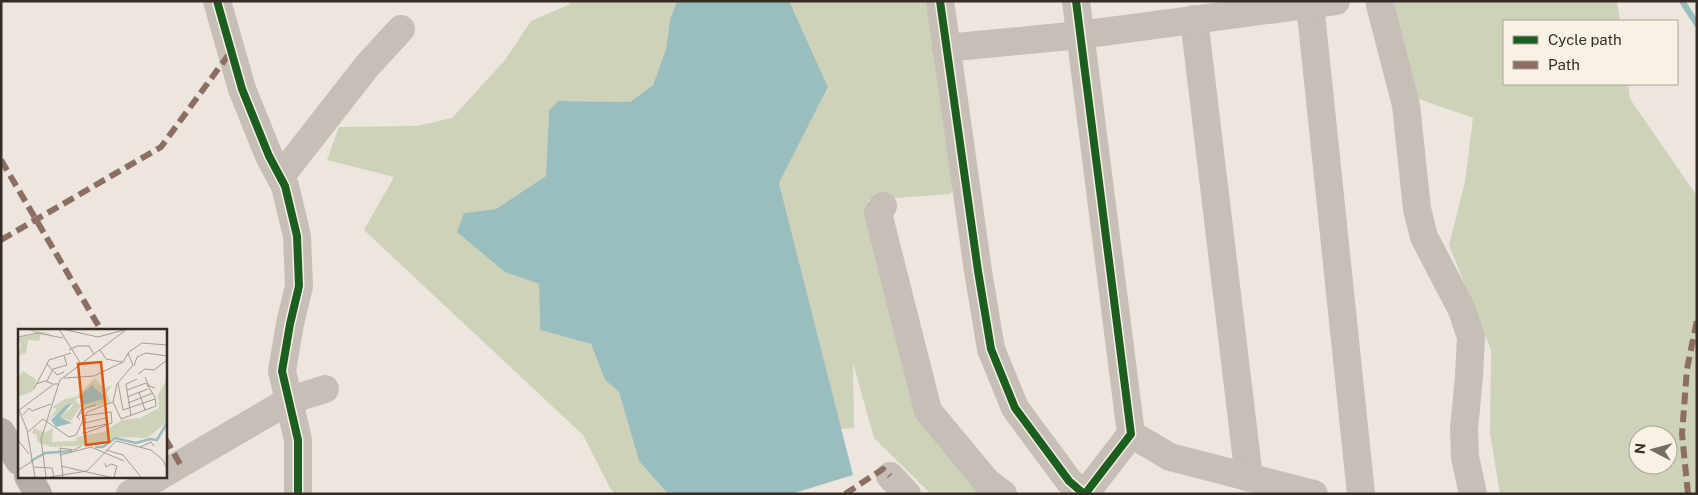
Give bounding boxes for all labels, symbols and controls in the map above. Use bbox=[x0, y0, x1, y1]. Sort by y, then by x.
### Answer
legend bbox=[1503, 20, 1678, 85]
text: Cycle path bbox=[1548, 31, 1622, 48]
text: Path bbox=[1548, 56, 1580, 73]
inset map bbox=[18, 329, 166, 478]
north arrow bbox=[1628, 425, 1678, 475]
text: N bbox=[1632, 442, 1649, 455]

